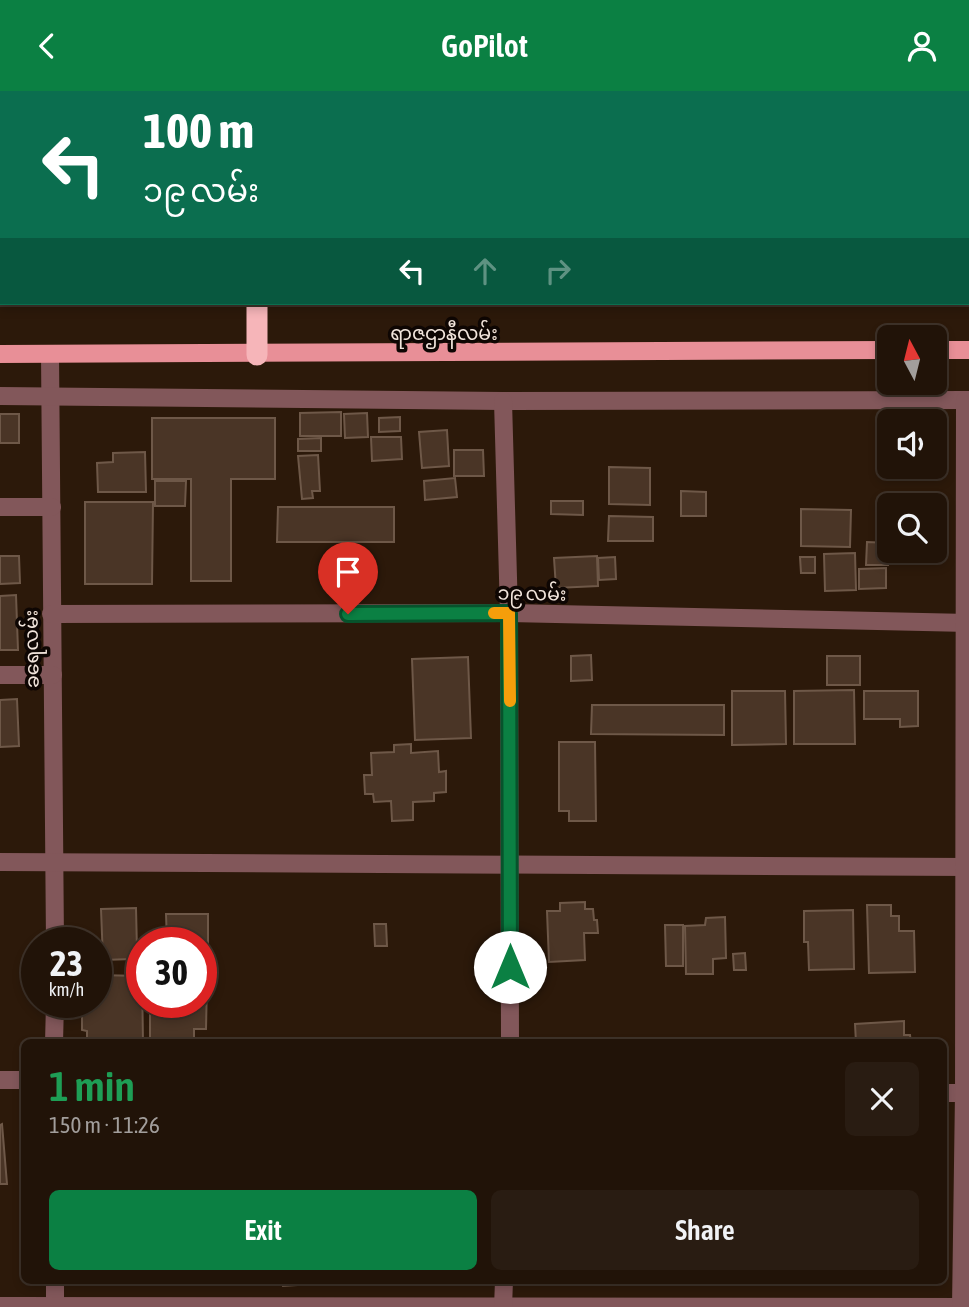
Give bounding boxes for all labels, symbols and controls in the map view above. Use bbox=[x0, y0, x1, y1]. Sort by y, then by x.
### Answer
icon: back bbox=[28, 27, 66, 65]
text: GoPilot bbox=[441, 27, 528, 64]
icon: person bbox=[903, 27, 941, 65]
text: 100 m bbox=[143, 102, 254, 158]
icon: left bbox=[28, 119, 119, 210]
text: ၁၉ လမ်း bbox=[143, 172, 259, 209]
icon: left bbox=[393, 252, 431, 290]
icon: ahead bbox=[466, 252, 504, 290]
icon: right bbox=[539, 252, 577, 290]
street label: ရာဇဌာနီလမ်း bbox=[390, 319, 498, 349]
north arrow bbox=[877, 325, 947, 395]
map controls bbox=[877, 325, 947, 563]
button: sound bbox=[877, 409, 947, 479]
button: search bbox=[877, 493, 947, 563]
pin bbox=[318, 542, 378, 614]
icon: arrive bbox=[329, 553, 367, 591]
street label: ၁၉ လမ်း bbox=[497, 578, 567, 610]
street label: ခရေလမ်း bbox=[16, 609, 48, 688]
speed limit sign: 30 bbox=[126, 927, 217, 1018]
position arrow bbox=[473, 930, 547, 1004]
text: 23 bbox=[50, 943, 83, 983]
text: km/h bbox=[49, 979, 84, 1000]
text: 1 min bbox=[49, 1062, 135, 1110]
button: close bbox=[845, 1062, 919, 1136]
text: 150 m · 11:26 bbox=[49, 1112, 160, 1138]
button: Exit bbox=[49, 1190, 477, 1270]
button: Share bbox=[491, 1190, 919, 1270]

